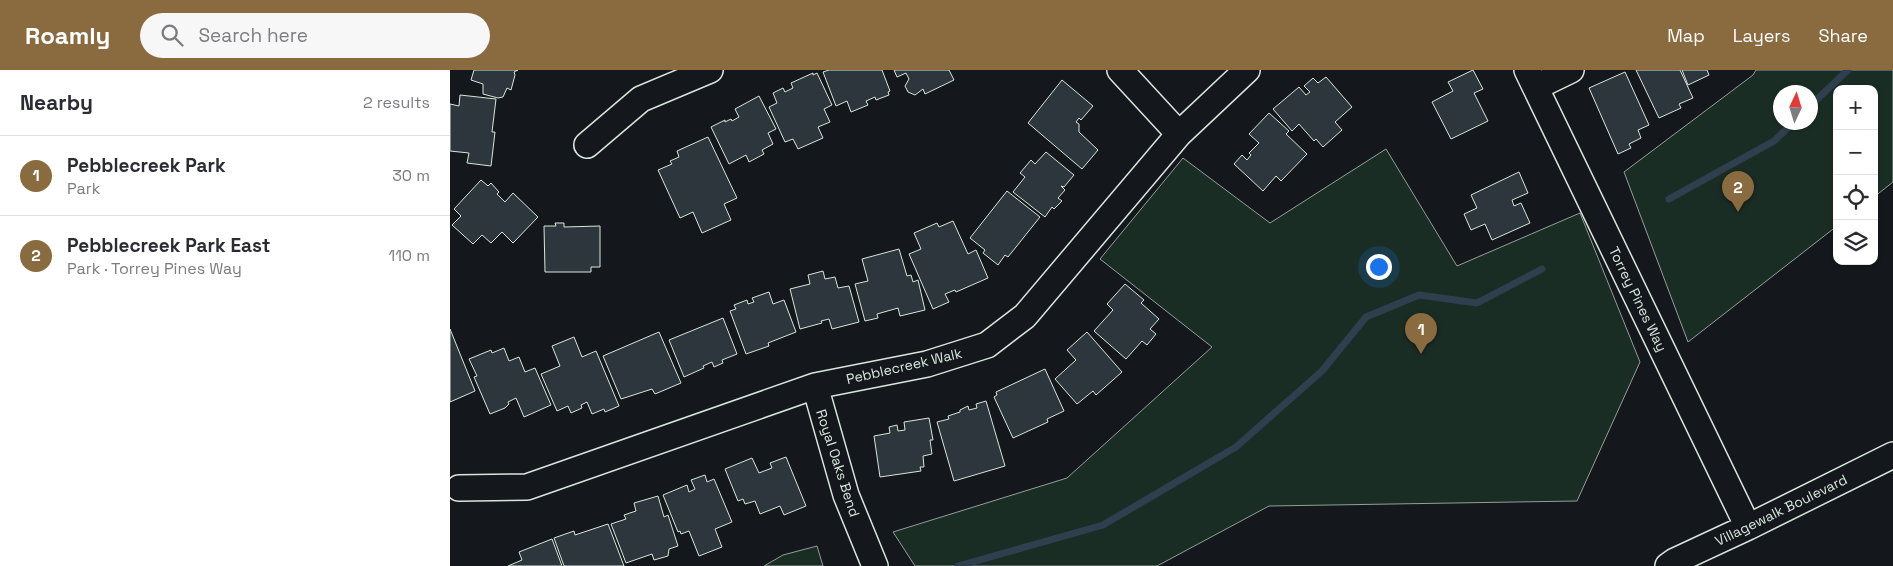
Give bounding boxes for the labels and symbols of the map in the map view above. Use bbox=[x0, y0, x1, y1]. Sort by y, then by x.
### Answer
north arrow bbox=[1773, 85, 1818, 130]
pin: 2 bbox=[1722, 171, 1754, 212]
street label: Torrey Pines Way bbox=[1605, 244, 1671, 354]
your location bbox=[1366, 254, 1392, 280]
pin: 1 bbox=[1405, 313, 1437, 354]
street label: Pebblecreek Walk bbox=[844, 344, 964, 388]
street label: Royal Oaks Bend bbox=[812, 407, 864, 519]
street label: Villagewalk Boulevard bbox=[1712, 470, 1850, 550]

